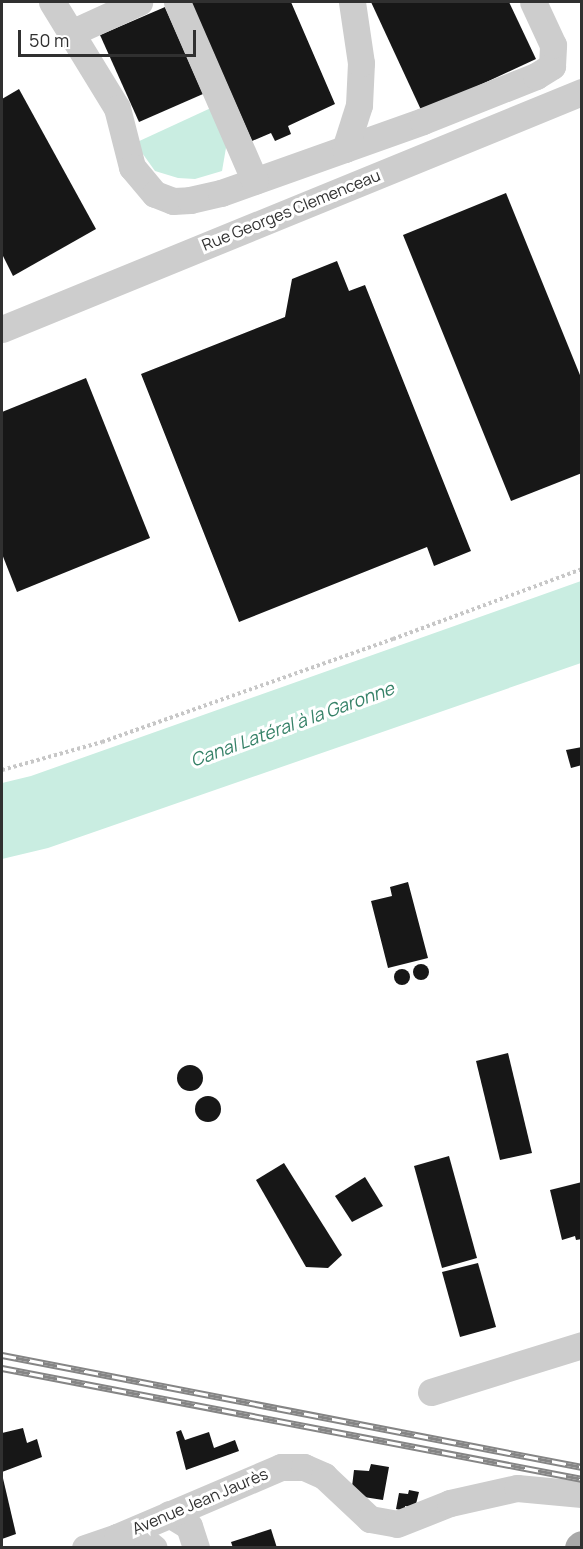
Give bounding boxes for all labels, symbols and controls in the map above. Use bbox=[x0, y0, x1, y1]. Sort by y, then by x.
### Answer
scale bar bbox=[21, 18, 200, 56]
text: 50 m bbox=[29, 28, 69, 52]
street label: Rue Georges Clemenceau bbox=[199, 165, 383, 255]
water label: Canal Latéral à la Garonne bbox=[187, 677, 397, 771]
street label: Avenue Jean Jaurès bbox=[129, 1464, 271, 1538]

